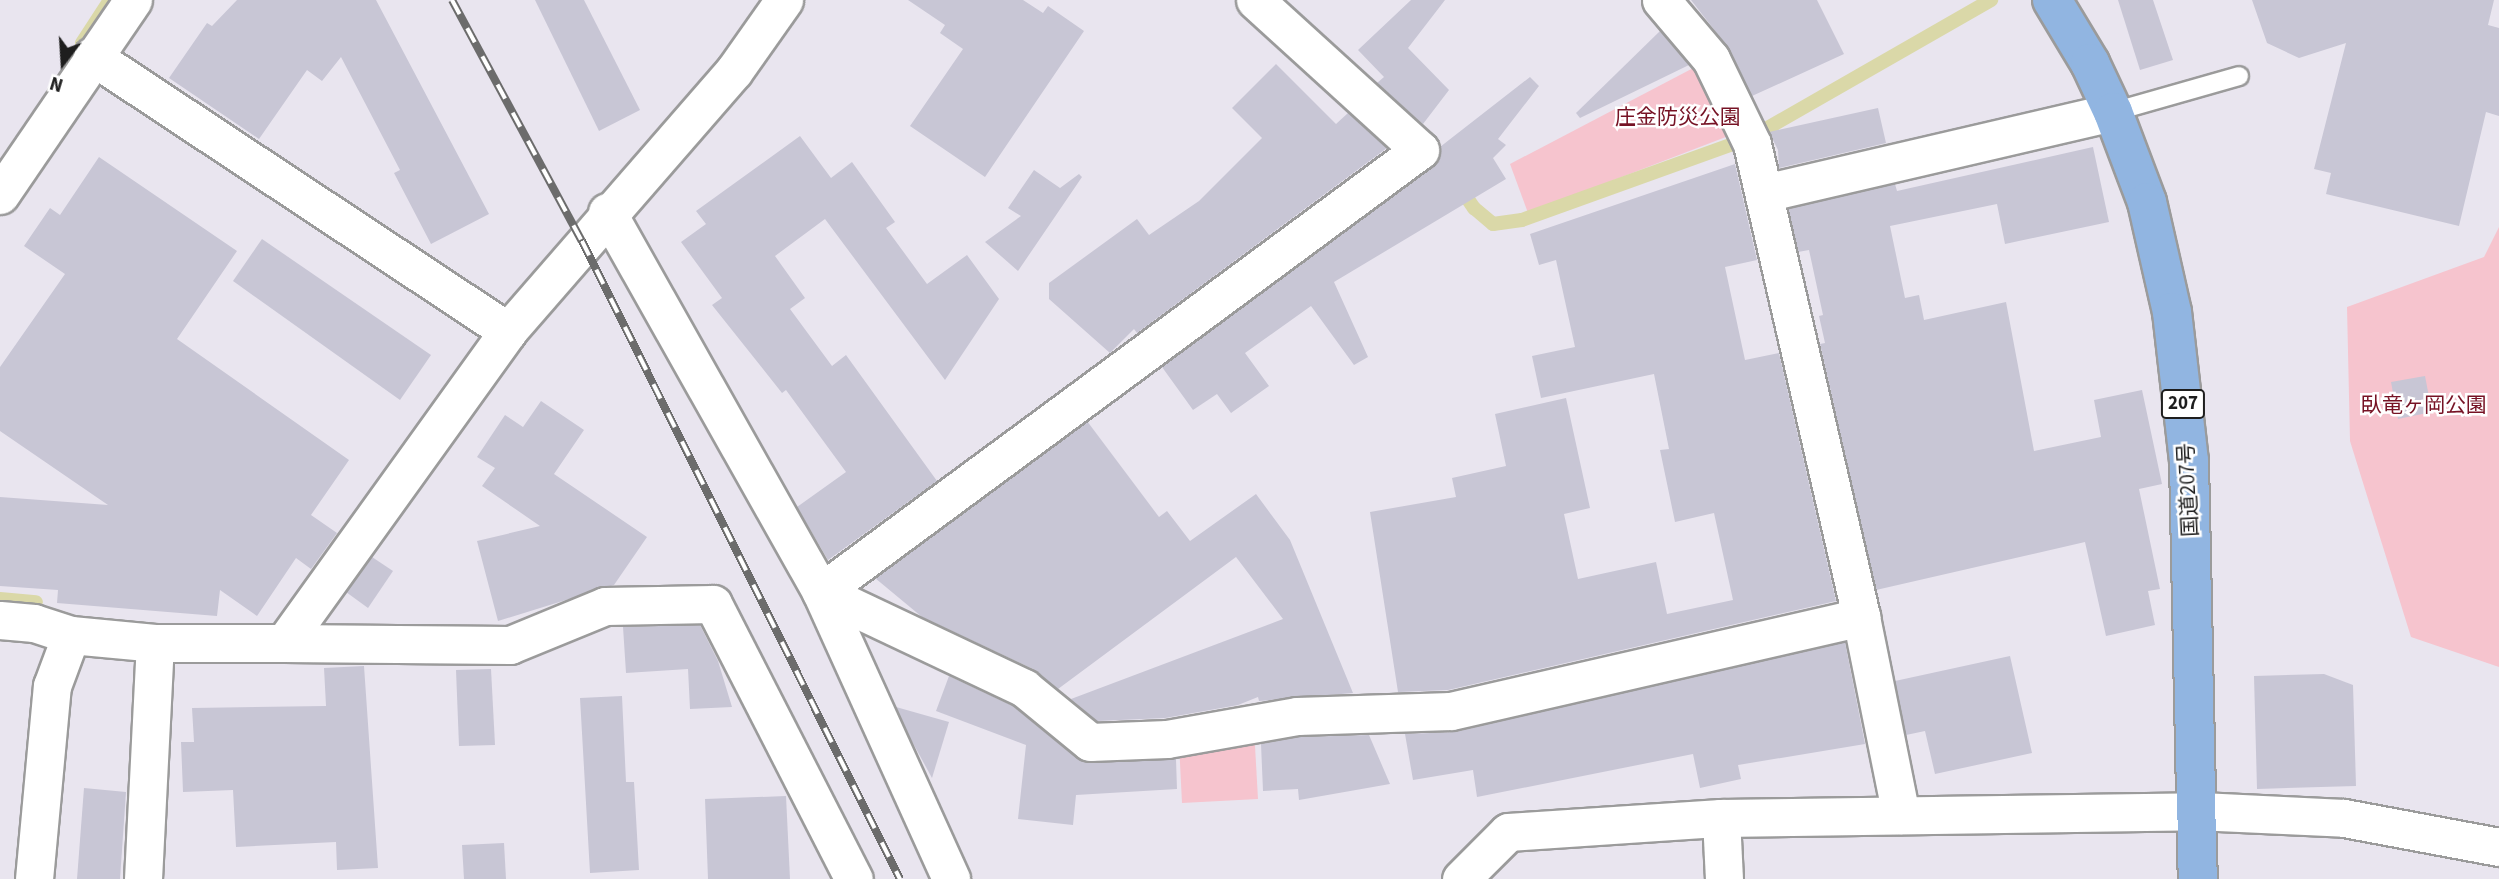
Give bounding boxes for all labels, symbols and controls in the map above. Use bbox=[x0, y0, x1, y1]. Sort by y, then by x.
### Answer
north arrow bbox=[28, 28, 98, 98]
text: N bbox=[47, 69, 67, 98]
park label: 庄金防災公園 bbox=[1615, 104, 1741, 130]
road number: 207 bbox=[2160, 388, 2206, 420]
park label: 臥竜ヶ岡公園 bbox=[2361, 392, 2487, 418]
street label: 国道207号 bbox=[2173, 442, 2203, 538]

